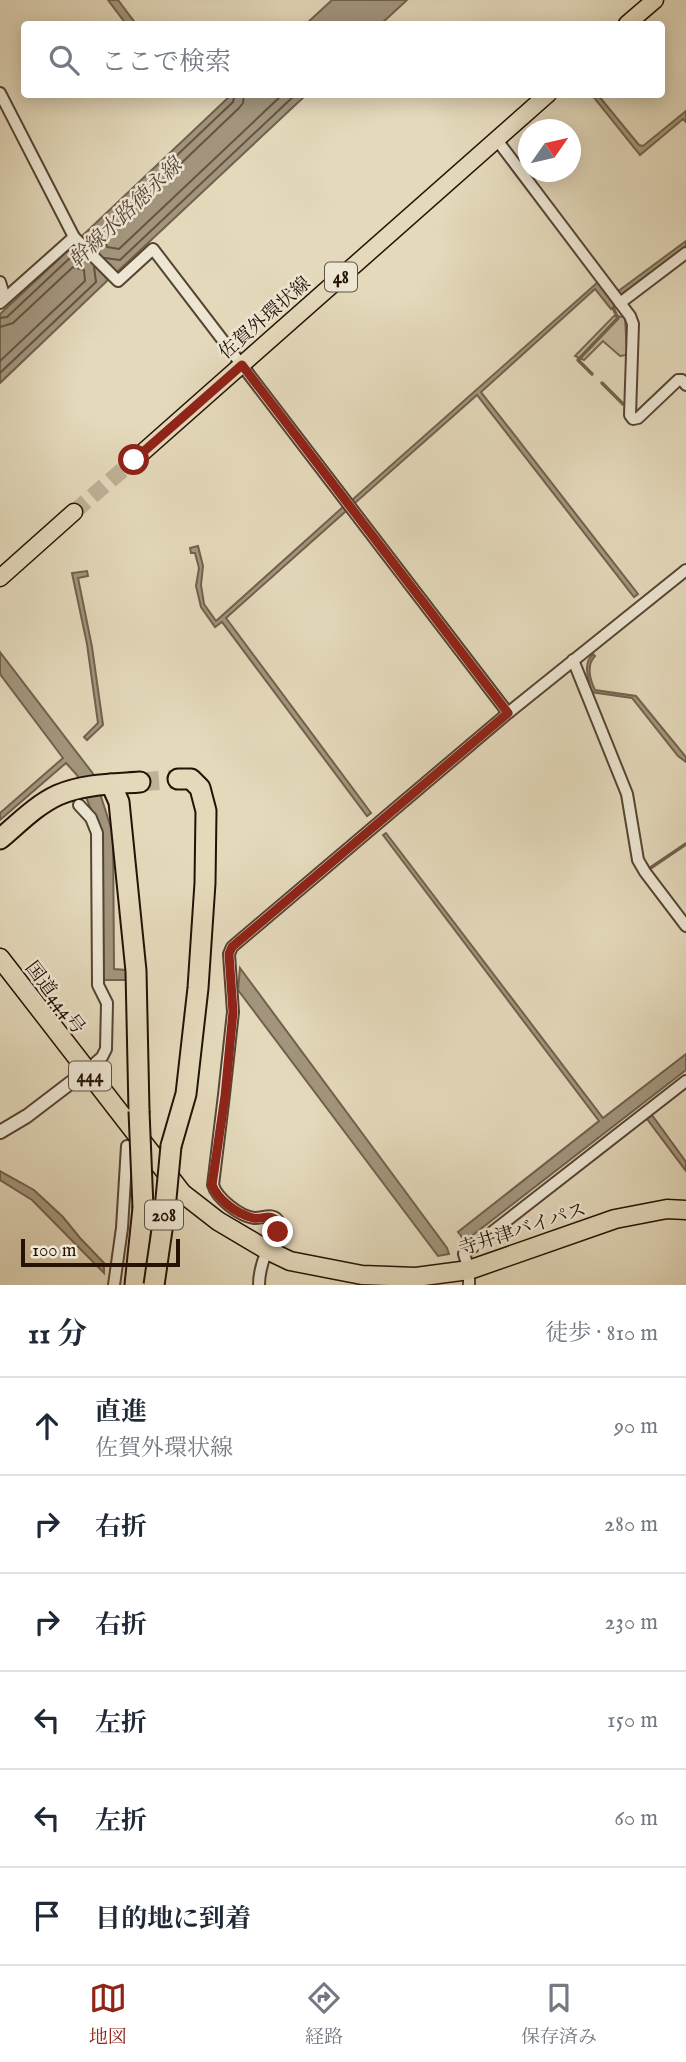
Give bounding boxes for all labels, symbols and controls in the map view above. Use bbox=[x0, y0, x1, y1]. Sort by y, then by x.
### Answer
search box bbox=[21, 21, 665, 98]
icon: search bbox=[45, 41, 83, 79]
text: ここで検索 bbox=[101, 46, 231, 79]
north arrow bbox=[518, 119, 581, 182]
water label: 幹線水路徳永線 bbox=[64, 151, 190, 275]
road number: 48 bbox=[325, 262, 357, 292]
street label: 佐賀外環状線 bbox=[214, 272, 316, 365]
route start bbox=[118, 444, 149, 475]
street label: 国道444号 bbox=[19, 957, 90, 1039]
road number: 444 bbox=[69, 1062, 111, 1091]
street label: 寺井津バイパス bbox=[456, 1198, 589, 1262]
road number: 208 bbox=[145, 1200, 183, 1230]
route end bbox=[262, 1216, 293, 1247]
scale bar bbox=[21, 1236, 180, 1268]
text: 100 m bbox=[32, 1239, 76, 1263]
text: 11 分 bbox=[28, 1316, 87, 1354]
text: 徒歩 · 810 m bbox=[545, 1319, 658, 1348]
text: 直進 bbox=[95, 1396, 147, 1429]
icon: ahead bbox=[28, 1407, 66, 1445]
text: 90 m bbox=[614, 1412, 658, 1441]
text: 佐賀外環状線 bbox=[95, 1434, 233, 1463]
icon: right bbox=[28, 1505, 66, 1543]
text: 280 m bbox=[604, 1510, 658, 1539]
text: 右折 bbox=[95, 1511, 147, 1544]
icon: right bbox=[28, 1603, 66, 1641]
text: 230 m bbox=[605, 1608, 658, 1637]
text: 右折 bbox=[95, 1609, 147, 1642]
icon: left bbox=[28, 1701, 66, 1739]
text: 150 m bbox=[607, 1706, 658, 1735]
text: 左折 bbox=[95, 1707, 147, 1740]
icon: left bbox=[28, 1799, 66, 1837]
text: 60 m bbox=[614, 1804, 658, 1833]
text: 左折 bbox=[95, 1805, 147, 1838]
icon: arrive bbox=[28, 1897, 66, 1935]
text: 目的地に到着 bbox=[95, 1903, 251, 1936]
tab: 地図 bbox=[89, 1979, 127, 2050]
tab: 経路 bbox=[305, 1979, 343, 2050]
tab: 保存済み bbox=[521, 1979, 597, 2050]

